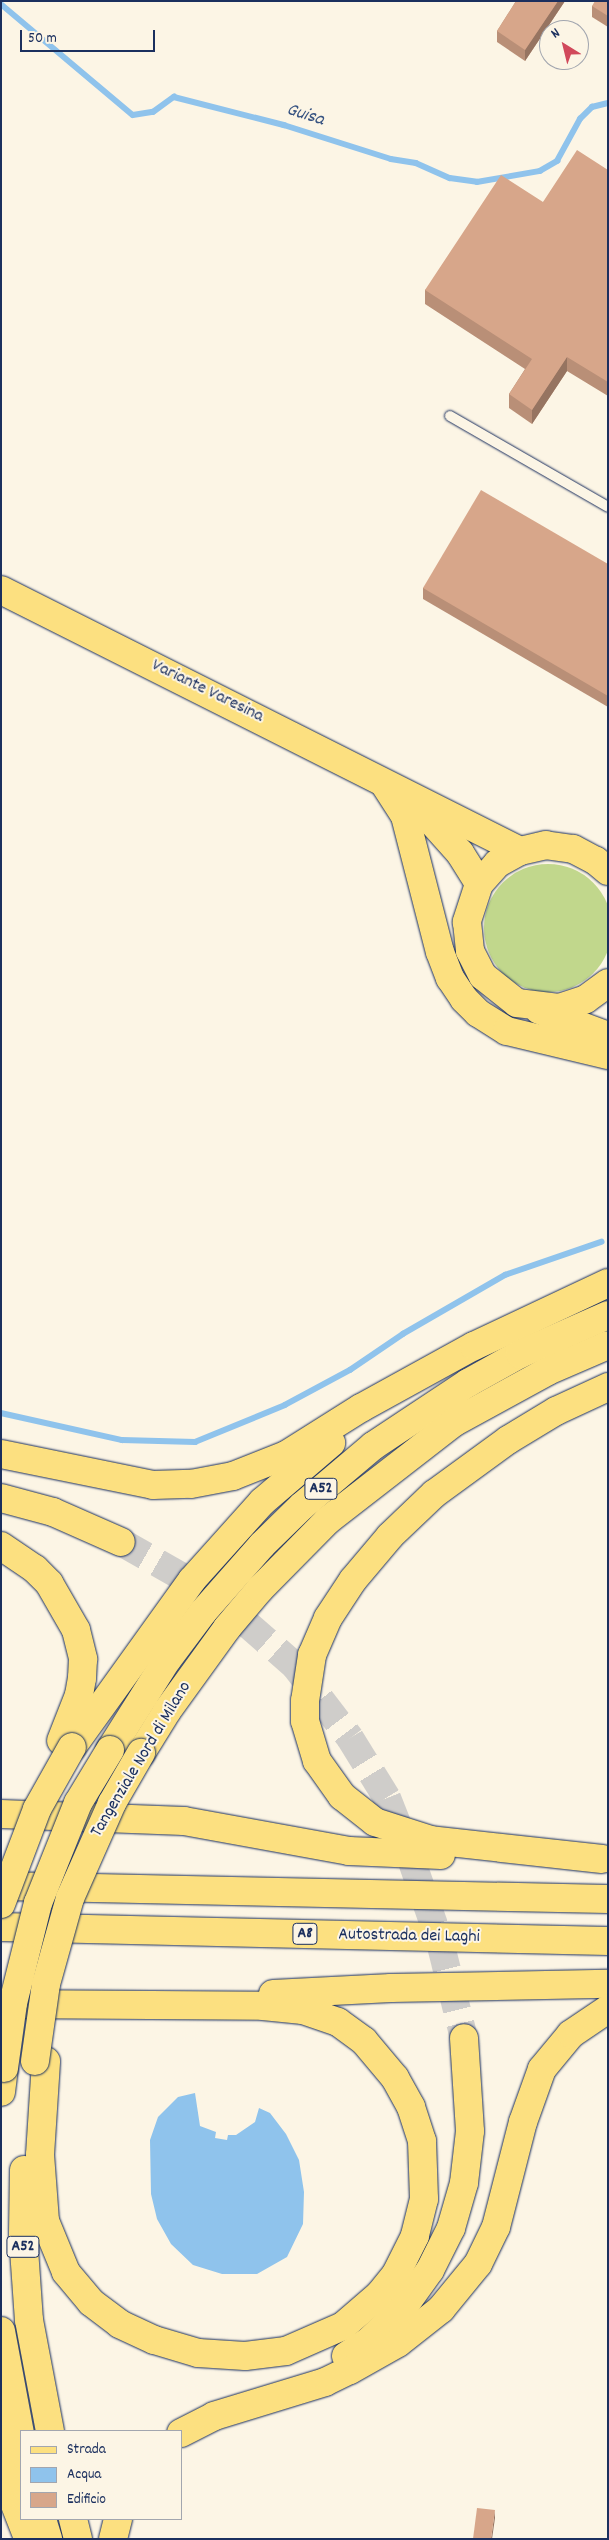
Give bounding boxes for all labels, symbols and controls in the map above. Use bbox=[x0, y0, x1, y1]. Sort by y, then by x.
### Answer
scale bar bbox=[22, 20, 158, 52]
north arrow bbox=[539, 20, 589, 70]
text: N bbox=[547, 24, 564, 44]
text: 50 m bbox=[28, 28, 57, 50]
water label: Guisa bbox=[283, 100, 327, 132]
street label: Variante Varesina bbox=[148, 656, 266, 728]
road number: A52 bbox=[304, 1476, 338, 1502]
street label: Tangenziale Nord di Milano bbox=[87, 1678, 197, 1842]
road number: A8 bbox=[291, 1920, 319, 1948]
street label: Autostrada dei Laghi bbox=[338, 1925, 480, 1949]
road number: A52 bbox=[5, 2234, 40, 2260]
legend bbox=[20, 2430, 182, 2520]
text: Strada bbox=[67, 2439, 106, 2461]
text: Acqua bbox=[67, 2464, 101, 2486]
text: Edificio bbox=[67, 2489, 106, 2511]

